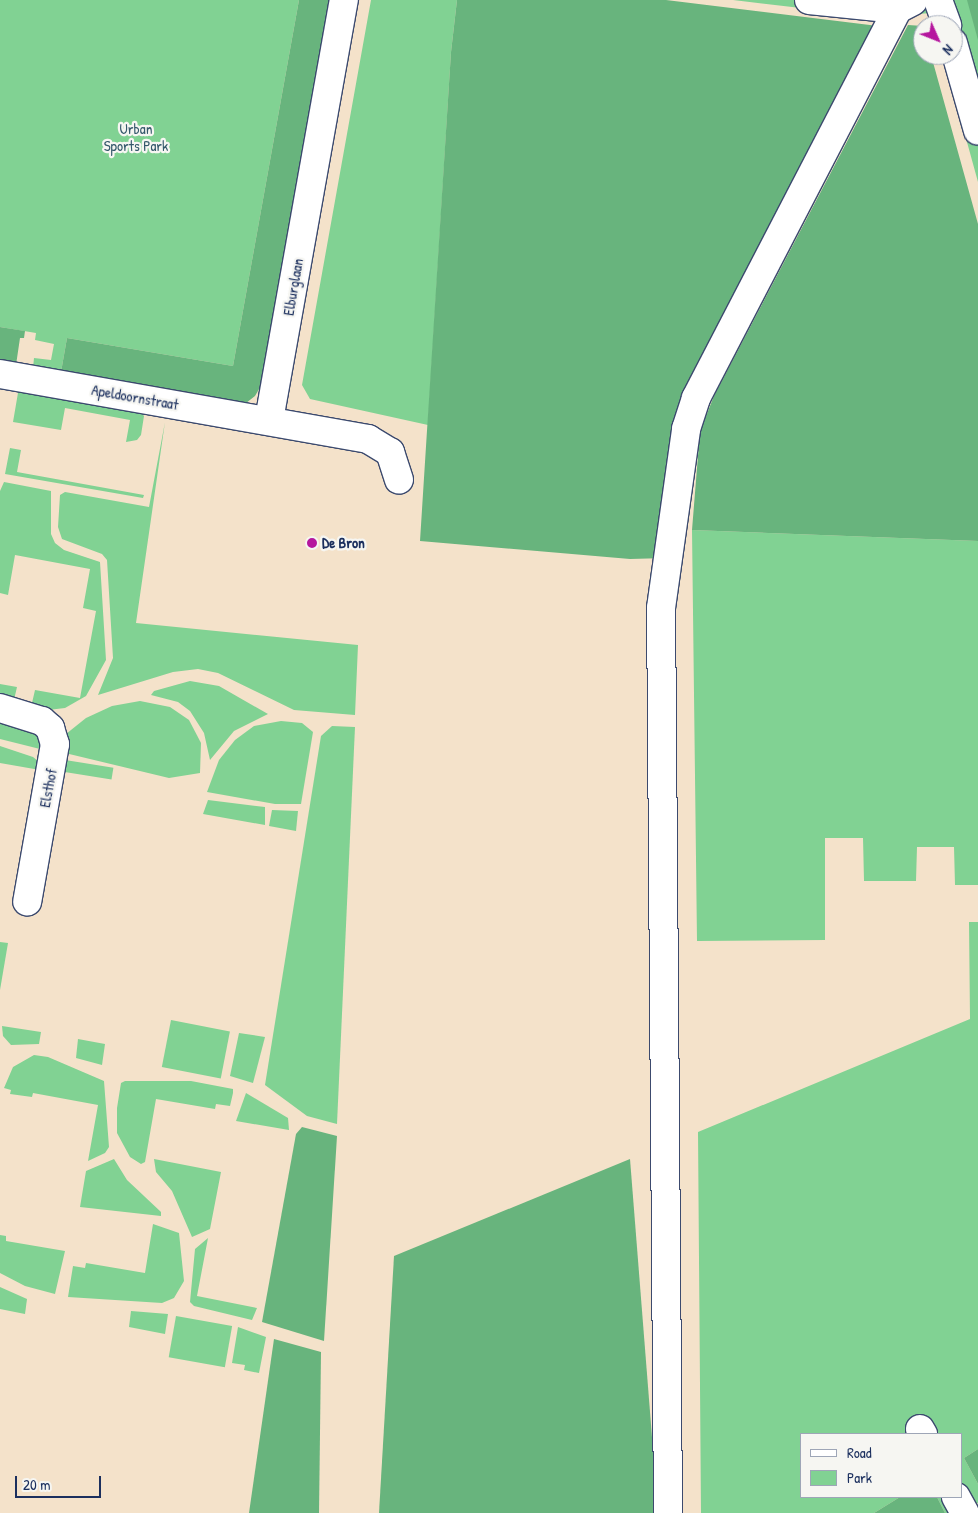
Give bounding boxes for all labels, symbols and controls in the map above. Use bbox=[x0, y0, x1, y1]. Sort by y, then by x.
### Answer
north arrow bbox=[913, 15, 963, 65]
text: N bbox=[939, 41, 958, 59]
park label: Urban Sports Park bbox=[104, 119, 168, 154]
street label: Elburglaan bbox=[279, 257, 307, 317]
street label: Apeldoornstraat bbox=[90, 381, 180, 413]
place label: De Bron bbox=[322, 534, 365, 552]
marker: De Bron bbox=[306, 537, 318, 549]
street label: Elsthof bbox=[35, 767, 61, 809]
legend bbox=[800, 1433, 963, 1498]
text: Road bbox=[847, 1442, 872, 1463]
scale bar bbox=[18, 1466, 104, 1498]
text: Park bbox=[847, 1467, 872, 1488]
text: 20 m bbox=[23, 1474, 50, 1495]

